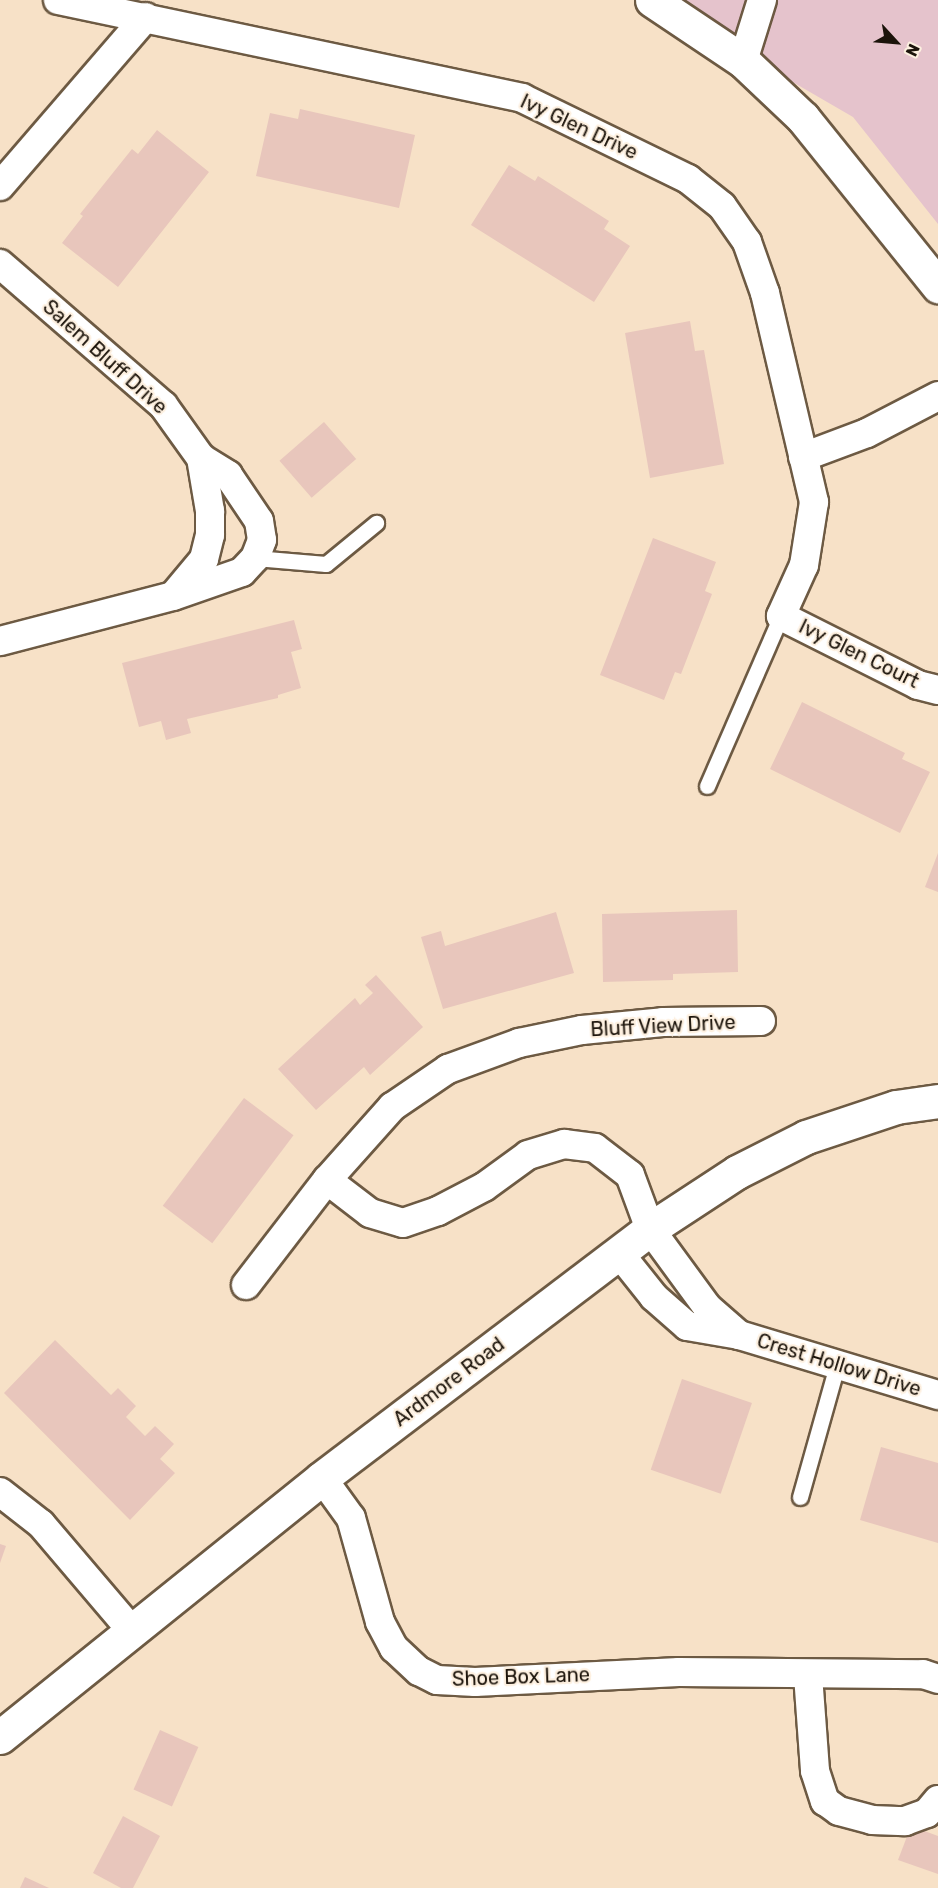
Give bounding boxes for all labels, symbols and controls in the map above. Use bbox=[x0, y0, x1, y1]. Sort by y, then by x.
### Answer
north arrow bbox=[866, 12, 926, 72]
text: N bbox=[902, 41, 924, 59]
street label: Ivy Glen Drive bbox=[516, 89, 642, 165]
street label: Salem Bluff Drive bbox=[38, 295, 172, 419]
street label: Ivy Glen Court bbox=[795, 614, 923, 694]
street label: Bluff View Drive bbox=[589, 1010, 737, 1042]
street label: Crest Hollow Drive bbox=[754, 1329, 924, 1401]
street label: Ardmore Road bbox=[389, 1332, 509, 1432]
street label: Shoe Box Lane bbox=[452, 1663, 590, 1691]

